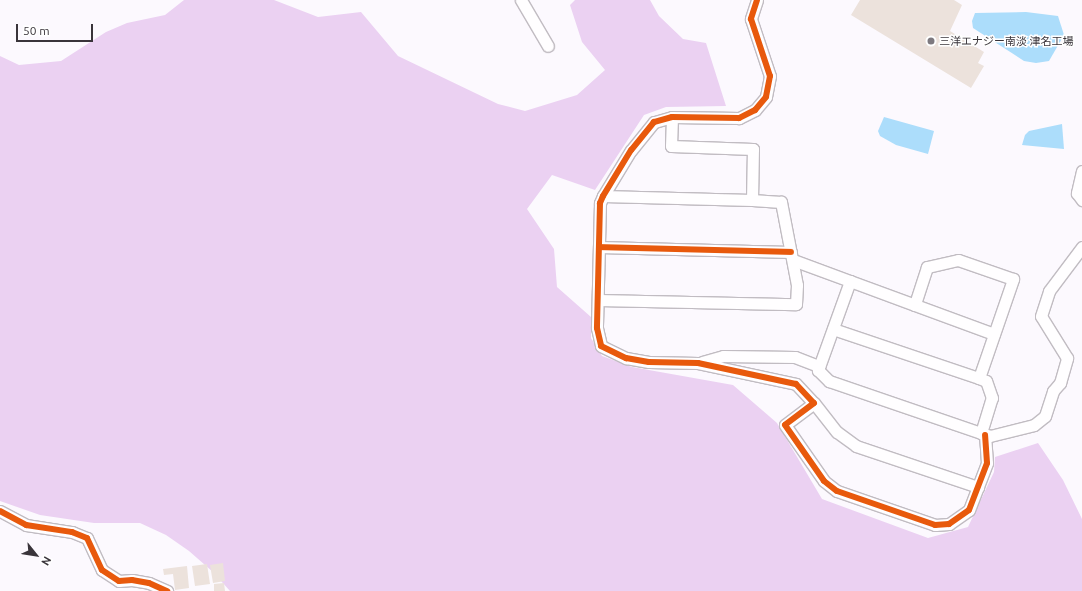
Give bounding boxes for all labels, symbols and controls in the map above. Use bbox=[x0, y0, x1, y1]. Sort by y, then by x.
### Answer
scale bar bbox=[18, 16, 95, 42]
text: 50 m bbox=[23, 24, 50, 37]
place label: 三洋エナジー南淡 津名工場 bbox=[939, 34, 1074, 48]
marker: 三洋エナジー南淡 津名工場 bbox=[926, 36, 936, 46]
north arrow bbox=[16, 535, 56, 575]
text: N bbox=[39, 554, 54, 568]

